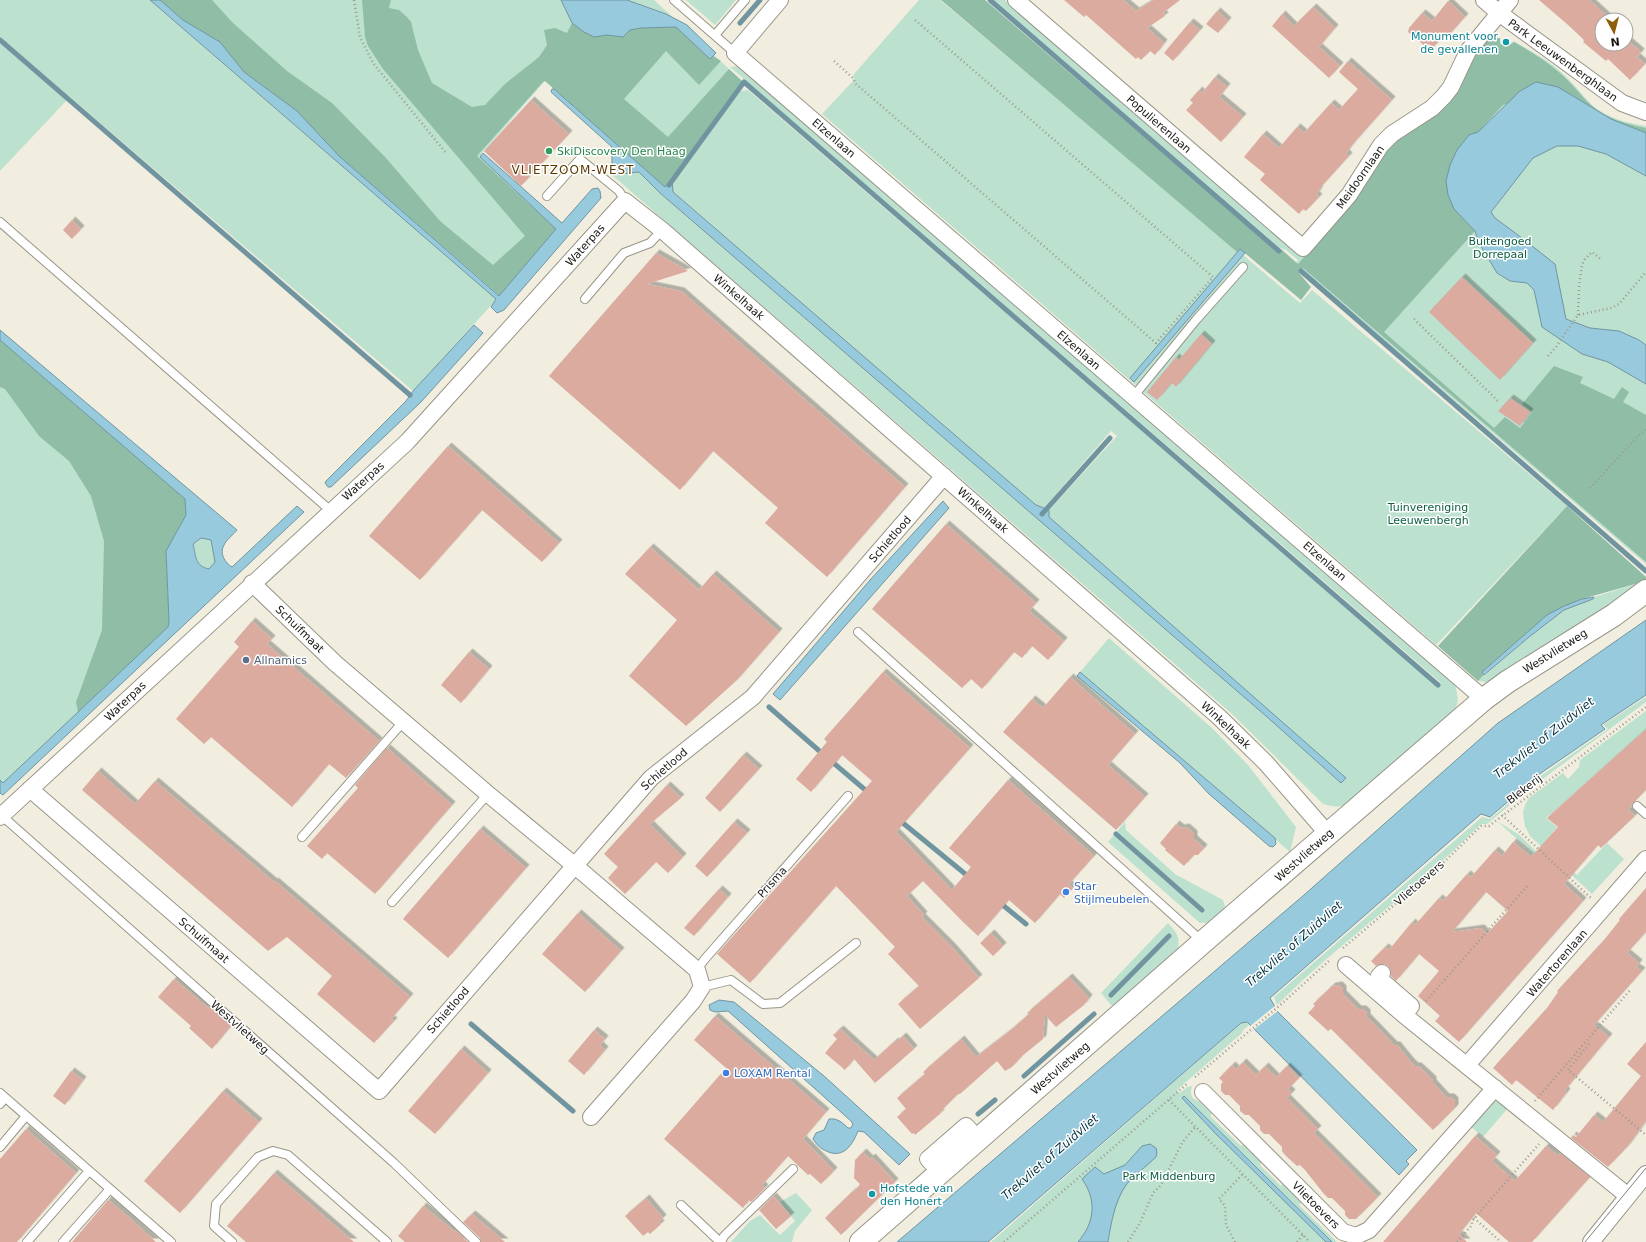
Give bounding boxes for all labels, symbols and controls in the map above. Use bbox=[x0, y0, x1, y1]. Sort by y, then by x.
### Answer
north arrow bbox=[1594, 12, 1634, 52]
street label: Park Leeuwenberghlaan bbox=[1505, 16, 1620, 104]
place label: Monument voor de gevallenen bbox=[1411, 30, 1498, 56]
text: N bbox=[1610, 34, 1621, 48]
marker: Monument voor de gevallenen bbox=[1501, 37, 1511, 47]
street label: Populierenlaan bbox=[1124, 93, 1194, 156]
street label: Elzenlaan bbox=[809, 116, 858, 161]
street label: Meidoornlaan bbox=[1334, 143, 1387, 212]
place label: SkiDiscovery Den Haag bbox=[557, 145, 686, 158]
marker: SkiDiscovery Den Haag bbox=[544, 146, 554, 156]
district label: VLIETZOOM-WEST bbox=[511, 163, 635, 177]
street label: Waterpas bbox=[563, 221, 608, 269]
park label: Buitengoed Dorrepaal bbox=[1468, 235, 1532, 261]
street label: Winkelhaak bbox=[711, 272, 767, 323]
street label: Elzenlaan bbox=[1054, 328, 1103, 373]
street label: Waterpas bbox=[340, 459, 387, 504]
street label: Winkelhaak bbox=[955, 485, 1011, 536]
park label: Tuinvereniging Leeuwenbergh bbox=[1387, 501, 1469, 527]
street label: Schietlood bbox=[867, 513, 914, 565]
street label: Elzenlaan bbox=[1300, 539, 1349, 584]
street label: Schuifmaat bbox=[273, 603, 327, 656]
street label: Westvlietweg bbox=[1521, 626, 1590, 676]
place label: Allnamics bbox=[254, 654, 307, 667]
marker: Allnamics bbox=[241, 655, 251, 665]
street label: Waterpas bbox=[102, 679, 149, 724]
water label: Trekvliet of Zuidvliet bbox=[1491, 694, 1598, 781]
street label: Winkelhaak bbox=[1198, 699, 1254, 752]
street label: Schietlood bbox=[638, 746, 690, 793]
street label: Blekerij bbox=[1504, 772, 1544, 807]
street label: Westvlietweg bbox=[1272, 826, 1336, 884]
street label: Vlietoevers bbox=[1392, 858, 1447, 909]
street label: Prisma bbox=[755, 864, 790, 901]
place label: Star Stijlmeubelen bbox=[1074, 880, 1149, 906]
marker: Star Stijlmeubelen bbox=[1061, 887, 1071, 897]
water label: Trekvliet of Zuidvliet bbox=[1243, 897, 1346, 990]
street label: Schuifmaat bbox=[176, 915, 232, 966]
street label: Watertorenlaan bbox=[1525, 927, 1590, 1000]
street label: Schietlood bbox=[425, 984, 472, 1036]
street label: Westvlietweg bbox=[208, 998, 271, 1057]
street label: Westvlietweg bbox=[1028, 1039, 1092, 1097]
place label: LOXAM Rental bbox=[734, 1067, 811, 1080]
marker: LOXAM Rental bbox=[721, 1068, 731, 1078]
water label: Trekvliet of Zuidvliet bbox=[999, 1110, 1102, 1203]
park label: Park Middenburg bbox=[1123, 1170, 1215, 1183]
street label: Vlietoevers bbox=[1289, 1179, 1342, 1232]
place label: Hofstede van den Honert bbox=[880, 1182, 953, 1208]
marker: Hofstede van den Honert bbox=[867, 1189, 877, 1199]

